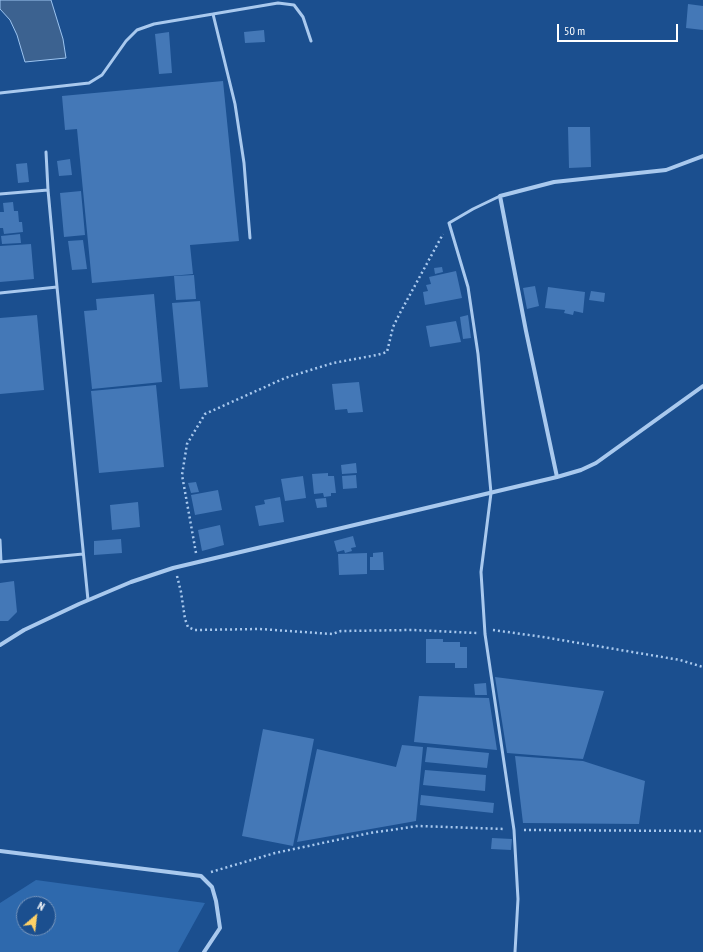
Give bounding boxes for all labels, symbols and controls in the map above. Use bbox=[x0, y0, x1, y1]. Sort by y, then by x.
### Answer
scale bar bbox=[559, 16, 680, 42]
text: 50 m bbox=[564, 23, 585, 38]
north arrow bbox=[16, 896, 56, 936]
text: N bbox=[35, 899, 47, 914]

